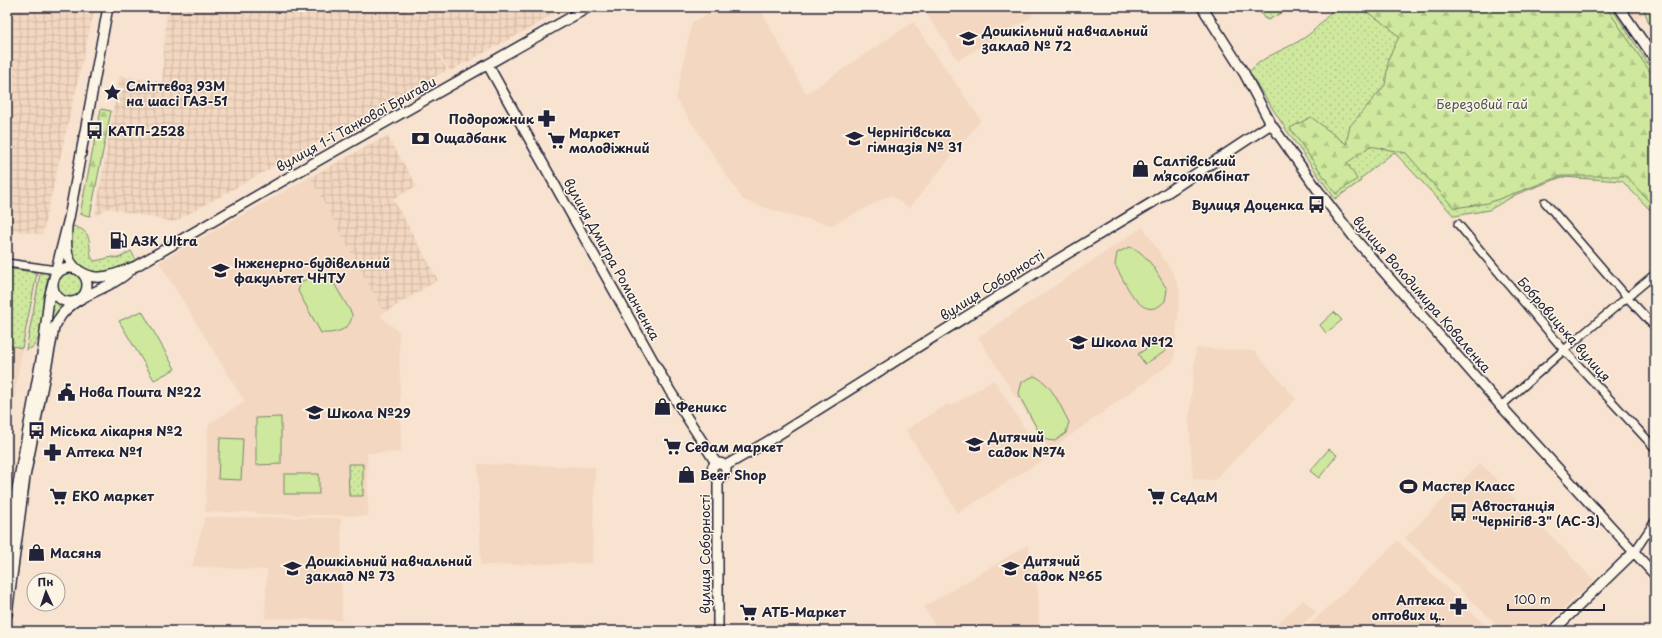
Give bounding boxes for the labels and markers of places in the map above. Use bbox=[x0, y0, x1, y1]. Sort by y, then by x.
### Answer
place label: Дошкільний навчальний заклад № 72 bbox=[981, 21, 1148, 55]
school or university icon: Дошкільний навчальний заклад № 72 bbox=[959, 28, 979, 48]
place label: Сміттєвоз 93М на шасі ГАЗ-51 bbox=[126, 76, 228, 110]
place icon: Сміттєвоз 93М на шасі ГАЗ-51 bbox=[103, 83, 123, 103]
place label: Подорожник bbox=[449, 109, 535, 128]
pharmacy icon: Подорожник bbox=[537, 109, 557, 129]
bus stop icon: КАТП-2528 bbox=[85, 121, 105, 141]
place label: КАТП-2528 bbox=[108, 121, 185, 140]
place label: Чернігівська гімназія № 31 bbox=[867, 122, 963, 156]
place label: Маркет молодіжний bbox=[569, 123, 650, 157]
bank icon: Ощадбанк bbox=[411, 128, 431, 148]
place label: Ощадбанк bbox=[434, 128, 507, 147]
school or university icon: Чернігівська гімназія № 31 bbox=[844, 129, 864, 149]
supermarket icon: Маркет молодіжний bbox=[546, 130, 566, 150]
place label: Салтівський мʼясокомбінат bbox=[1153, 151, 1251, 185]
shop icon: Салтівський мʼясокомбінат bbox=[1130, 158, 1150, 178]
place label: Вулиця Доценка bbox=[1191, 195, 1304, 214]
bus stop icon: Вулиця Доценка bbox=[1307, 195, 1327, 215]
fuel station icon: АЗК Ultra bbox=[108, 231, 128, 251]
place label: АЗК Ultra bbox=[130, 231, 198, 250]
place label: Інженерно-будівельний факультет ЧНТУ bbox=[234, 253, 390, 287]
school or university icon: Інженерно-будівельний факультет ЧНТУ bbox=[211, 260, 231, 280]
school or university icon: Школа №12 bbox=[1068, 332, 1088, 352]
place label: Школа №12 bbox=[1091, 332, 1173, 351]
public building icon: Нова Пошта №22 bbox=[56, 382, 76, 402]
place label: Нова Пошта №22 bbox=[79, 382, 202, 401]
shop icon: Феникс bbox=[653, 397, 673, 417]
place label: Феникс bbox=[676, 397, 727, 416]
school or university icon: Школа №29 bbox=[304, 403, 324, 423]
place label: Школа №29 bbox=[327, 403, 411, 422]
bus stop icon: Міська лікарня №2 bbox=[27, 421, 47, 441]
place label: Міська лікарня №2 bbox=[50, 421, 183, 440]
place label: Дитячий садок №74 bbox=[987, 427, 1065, 461]
school or university icon: Дитячий садок №74 bbox=[965, 434, 985, 454]
supermarket icon: Седам маркет bbox=[662, 437, 682, 457]
place label: Седам маркет bbox=[685, 437, 783, 456]
pharmacy icon: Аптека №1 bbox=[43, 442, 63, 462]
place label: Аптека №1 bbox=[66, 442, 142, 461]
shop icon: Beer Shop bbox=[677, 465, 697, 485]
place label: Beer Shop bbox=[700, 465, 766, 484]
sports icon: Мастер Класс bbox=[1399, 476, 1419, 496]
place label: Мастер Класс bbox=[1422, 476, 1515, 495]
supermarket icon: ЕКО маркет bbox=[49, 486, 69, 506]
place label: ЕКО маркет bbox=[72, 486, 154, 505]
supermarket icon: СеДаМ bbox=[1147, 487, 1167, 507]
place label: СеДаМ bbox=[1170, 487, 1218, 506]
place label: Автостанція "Чернігів-3" (АС-3) bbox=[1472, 496, 1600, 530]
bus stop icon: Автостанція "Чернігів-3" (АС-3) bbox=[1449, 503, 1469, 523]
shop icon: Масяня bbox=[27, 543, 47, 563]
place label: Масяня bbox=[50, 543, 101, 562]
place label: Дошкільний навчальний заклад № 73 bbox=[305, 551, 472, 585]
place label: Дитячий садок №65 bbox=[1023, 551, 1103, 585]
school or university icon: Дошкільний навчальний заклад № 73 bbox=[283, 558, 303, 578]
school or university icon: Дитячий садок №65 bbox=[1001, 558, 1021, 578]
place label: Аптека оптових ц‥ bbox=[1372, 590, 1445, 624]
pharmacy icon: Аптека оптових ц‥ bbox=[1448, 597, 1468, 617]
supermarket icon: АТБ-Маркет bbox=[739, 602, 759, 622]
place label: АТБ-Маркет bbox=[762, 602, 846, 621]

